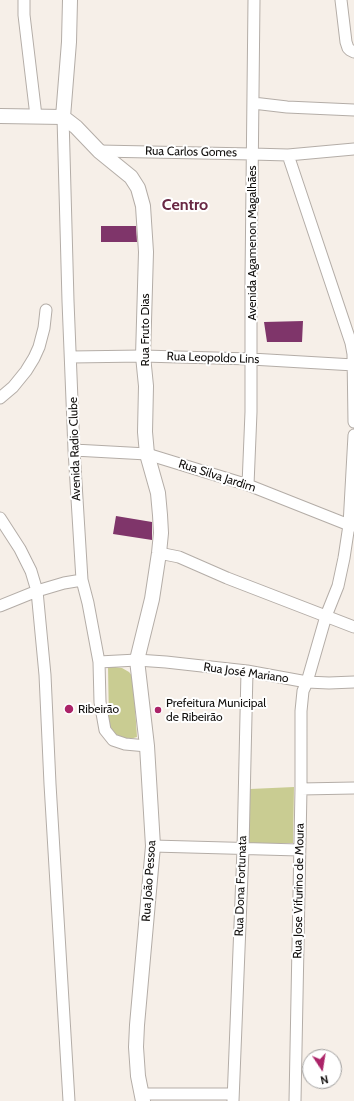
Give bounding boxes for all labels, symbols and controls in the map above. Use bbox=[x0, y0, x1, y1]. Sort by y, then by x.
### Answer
street label: Rua Carlos Gomes bbox=[145, 144, 237, 160]
street label: Avenida Agamenon Magalhães bbox=[245, 165, 259, 321]
district label: Centro bbox=[162, 195, 208, 215]
street label: Rua Fruto Dias bbox=[138, 294, 152, 366]
street label: Rua Leopoldo Lins bbox=[166, 349, 260, 367]
street label: Avenida Radio Clube bbox=[66, 397, 84, 501]
street label: Rua Silva Jardim bbox=[177, 457, 257, 495]
street label: Rua José Mariano bbox=[202, 660, 290, 686]
place label: Prefeitura Municipal de Ribeirão bbox=[166, 696, 266, 724]
place label: Ribeirão bbox=[78, 702, 119, 716]
marker: Ribeirão bbox=[63, 703, 75, 715]
marker: Prefeitura Municipal de Ribeirão bbox=[153, 705, 163, 715]
street label: Rua Jose Vifurino de Moura bbox=[291, 823, 307, 959]
street label: Rua Dona Fortunata bbox=[232, 835, 250, 937]
street label: Rua João Pessoa bbox=[139, 840, 159, 922]
north arrow bbox=[302, 1049, 342, 1089]
text: N bbox=[319, 1072, 330, 1087]

